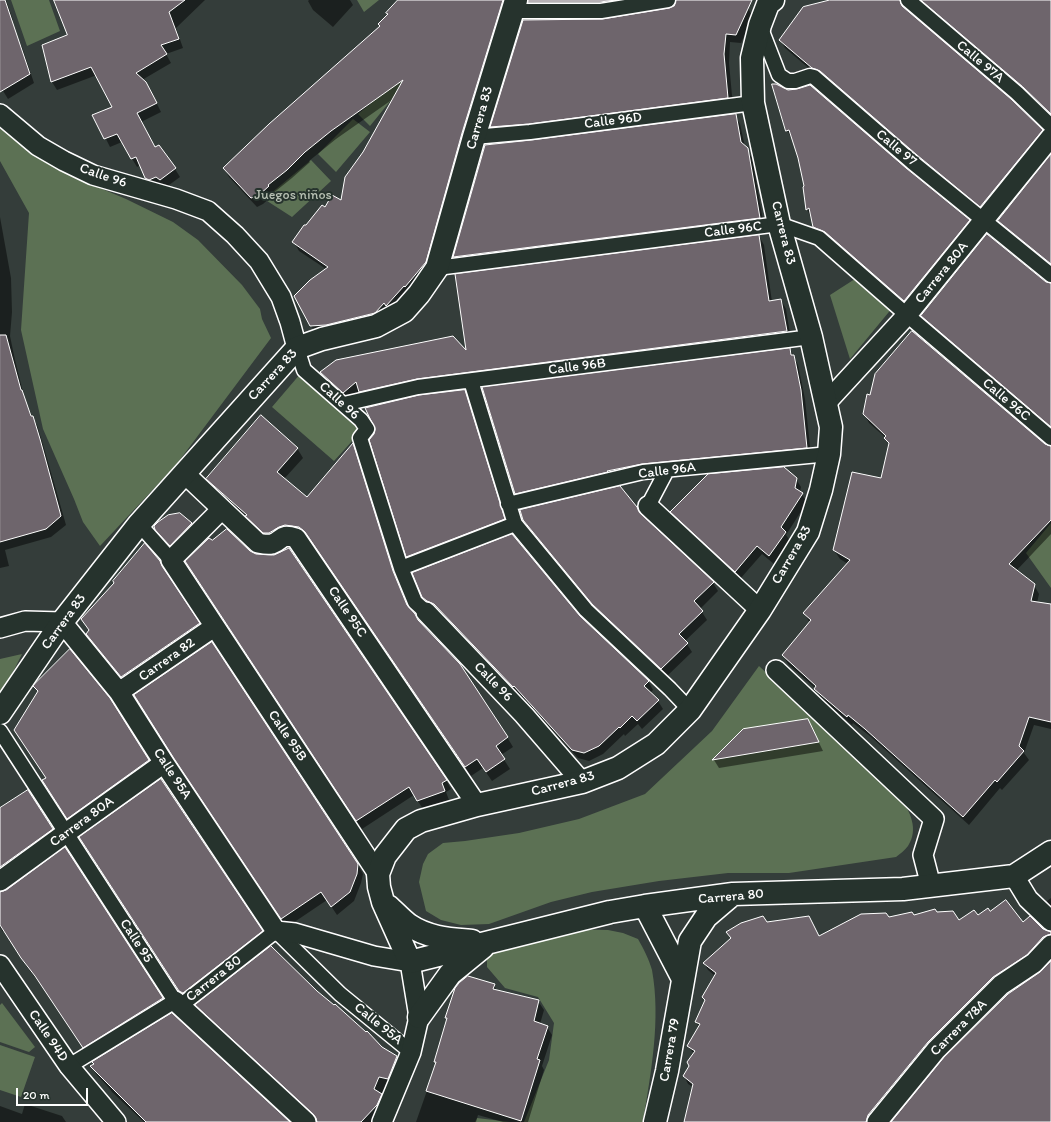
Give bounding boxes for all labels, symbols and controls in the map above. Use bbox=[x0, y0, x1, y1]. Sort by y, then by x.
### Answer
street label: Calle 97A bbox=[953, 37, 1007, 87]
street label: Carrera 83 bbox=[463, 84, 497, 152]
street label: Calle 96D bbox=[583, 109, 643, 133]
street label: Calle 97 bbox=[872, 126, 920, 170]
street label: Calle 96 bbox=[77, 160, 129, 192]
park label: Juegos niños bbox=[254, 187, 332, 203]
street label: Carrera 83 bbox=[767, 199, 799, 267]
street label: Calle 96C bbox=[703, 218, 763, 242]
street label: Carrera 80A bbox=[912, 239, 972, 307]
street label: Carrera 83 bbox=[245, 345, 301, 405]
street label: Calle 96B bbox=[547, 355, 607, 379]
street label: Calle 96C bbox=[978, 375, 1034, 425]
street label: Calle 96 bbox=[315, 378, 363, 424]
street label: Calle 96A bbox=[637, 459, 697, 483]
street label: Carrera 83 bbox=[768, 523, 816, 587]
street label: Calle 95C bbox=[324, 583, 370, 641]
street label: Carrera 83 bbox=[38, 591, 90, 653]
street label: Carrera 82 bbox=[136, 635, 198, 685]
street label: Calle 96 bbox=[470, 659, 516, 705]
street label: Calle 95B bbox=[264, 707, 310, 765]
street label: Calle 95A bbox=[149, 745, 195, 803]
street label: Carrera 83 bbox=[529, 767, 597, 801]
street label: Carrera 80A bbox=[47, 793, 117, 851]
street label: Carrera 80 bbox=[697, 886, 765, 908]
street label: Calle 95 bbox=[116, 916, 156, 966]
street label: Carrera 80 bbox=[183, 952, 245, 1006]
street label: Carrera 78A bbox=[927, 996, 991, 1060]
street label: Calle 95A bbox=[350, 999, 406, 1049]
street label: Calle 94D bbox=[25, 1007, 71, 1065]
street label: Carrera 79 bbox=[656, 1017, 684, 1083]
scale bar bbox=[18, 1080, 90, 1106]
text: 20 m bbox=[23, 1088, 50, 1102]

